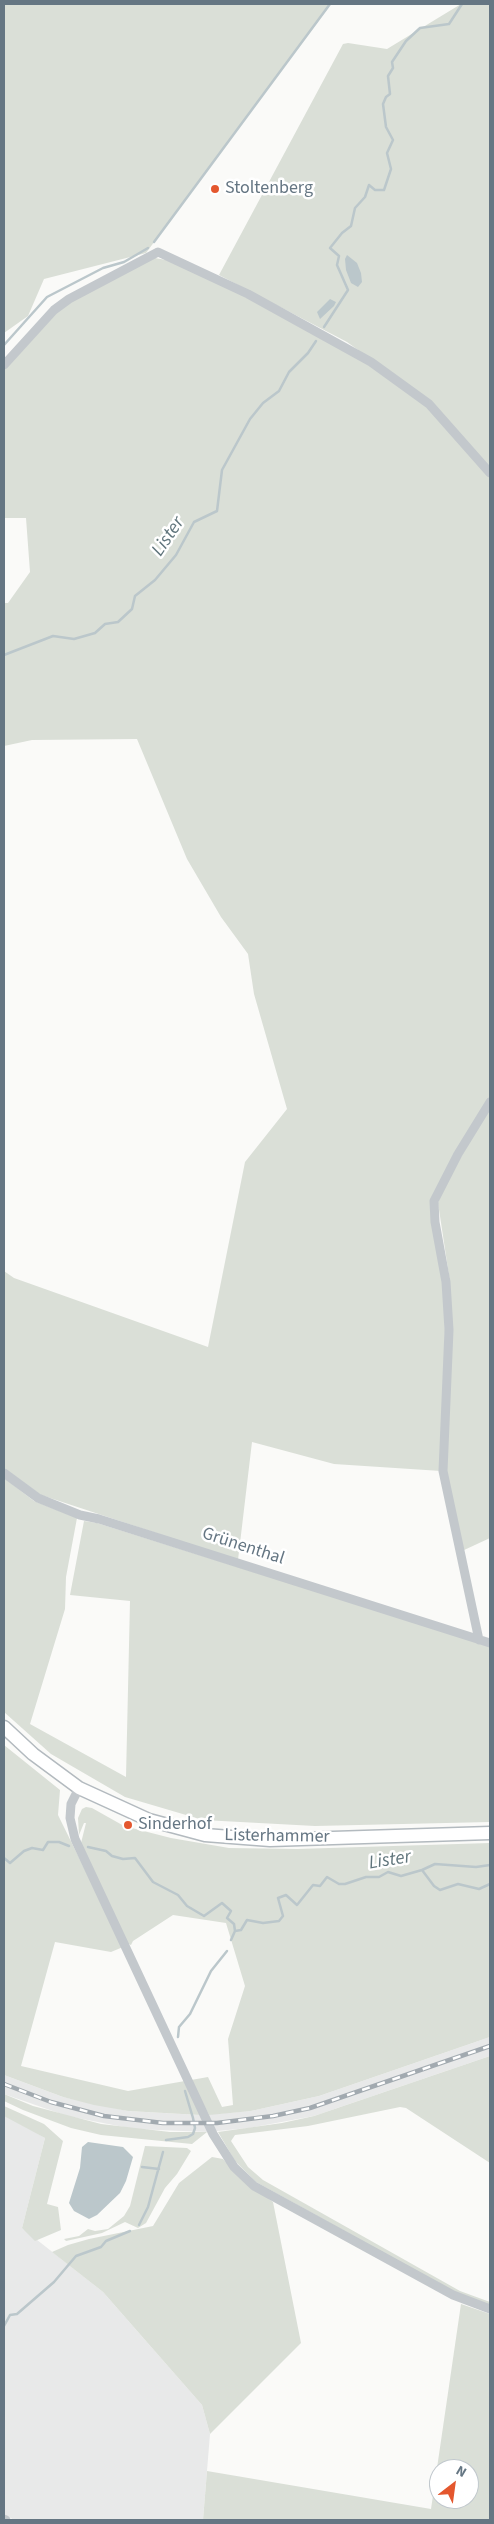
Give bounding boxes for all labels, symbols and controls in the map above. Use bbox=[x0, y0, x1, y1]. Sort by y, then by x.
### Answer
place label: Stoltenberg bbox=[225, 178, 313, 200]
marker: Stoltenberg bbox=[209, 183, 221, 195]
water label: Lister bbox=[148, 513, 190, 561]
street label: Grünenthal bbox=[199, 1524, 287, 1570]
place label: Sinderhof bbox=[138, 1814, 212, 1836]
marker: Sinderhof bbox=[122, 1819, 134, 1831]
street label: Listerhammer bbox=[224, 1825, 330, 1849]
water label: Lister bbox=[367, 1846, 413, 1876]
north arrow bbox=[429, 2459, 479, 2509]
text: N bbox=[452, 2461, 470, 2483]

